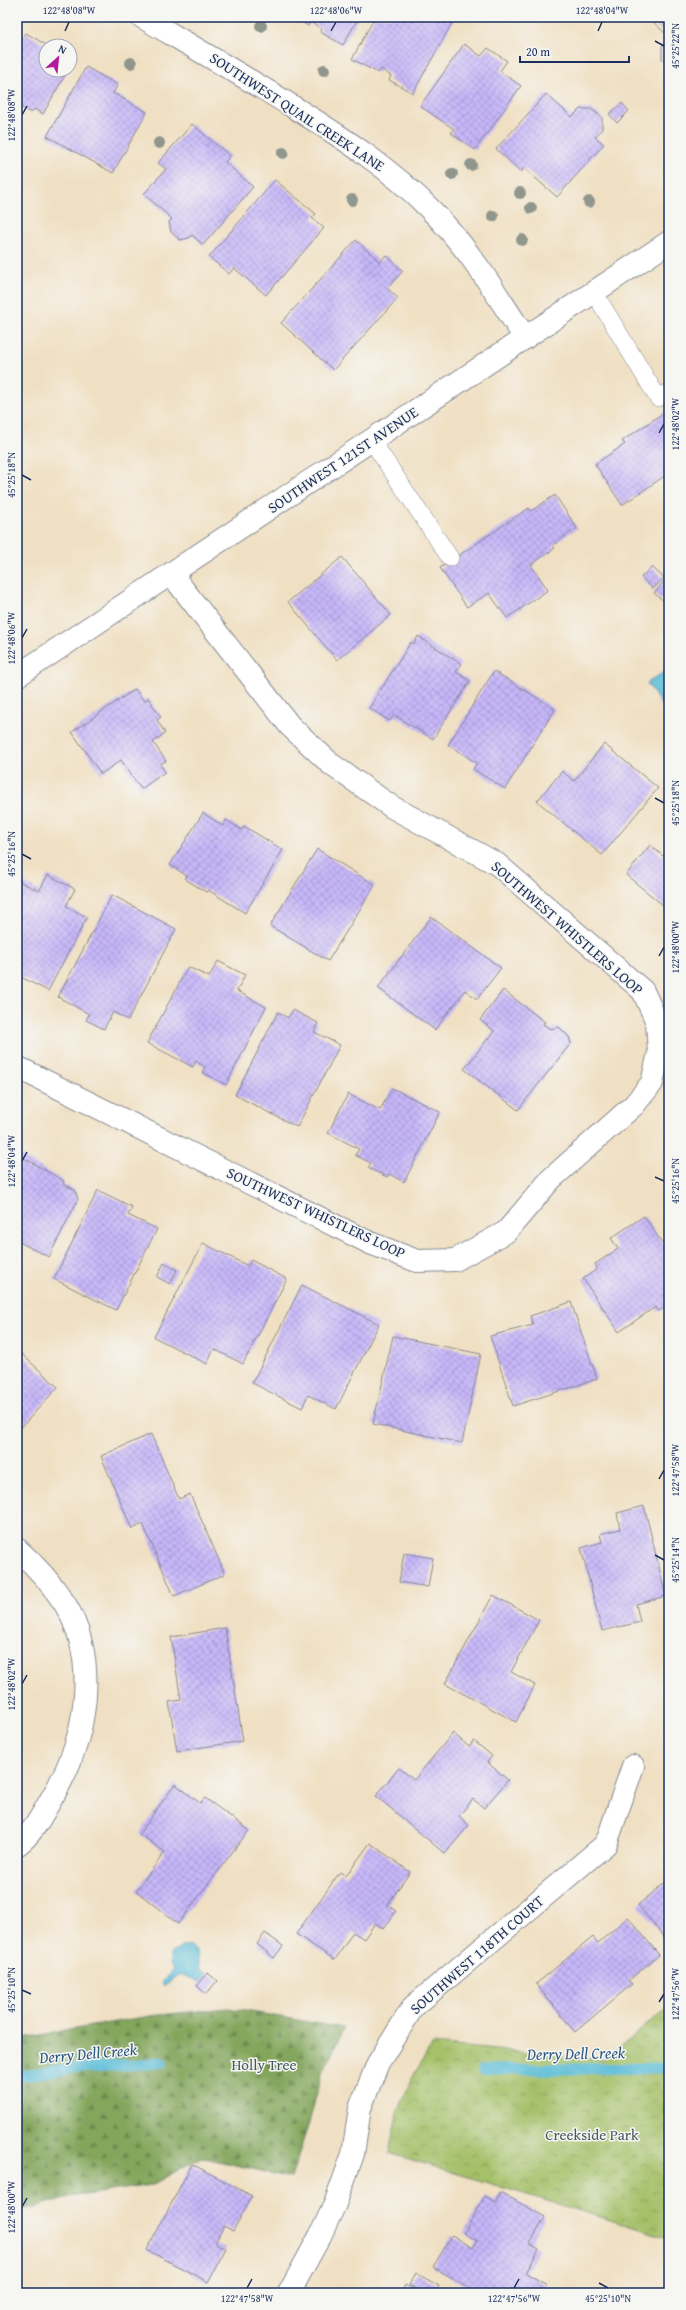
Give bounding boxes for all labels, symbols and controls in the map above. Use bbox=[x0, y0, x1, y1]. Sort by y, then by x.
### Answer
text: 122°48'08"W bbox=[43, 3, 96, 18]
text: 122°48'06"W bbox=[310, 3, 363, 18]
text: 122°48'04"W bbox=[576, 3, 629, 18]
text: 45°25'22"N bbox=[668, 23, 683, 69]
north arrow bbox=[38, 38, 78, 78]
scale bar bbox=[520, 38, 629, 64]
text: N bbox=[56, 40, 70, 58]
text: 20 m bbox=[526, 43, 550, 60]
street label: SOUTHWEST QUAIL CREEK LANE bbox=[206, 47, 389, 176]
text: 122°48'08"W bbox=[4, 88, 19, 141]
text: 122°48'02"W bbox=[668, 397, 683, 450]
street label: SOUTHWEST 121ST AVENUE bbox=[263, 401, 422, 518]
text: 45°25'18"N bbox=[4, 452, 19, 498]
text: 122°48'06"W bbox=[4, 611, 19, 664]
text: 45°25'18"N bbox=[668, 780, 683, 826]
text: 45°25'16"N bbox=[4, 831, 19, 877]
street label: SOUTHWEST WHISTLERS LOOP bbox=[487, 856, 648, 999]
text: 122°48'00"W bbox=[668, 920, 683, 973]
text: 122°48'04"W bbox=[4, 1134, 19, 1187]
text: 45°25'16"N bbox=[668, 1158, 683, 1204]
street label: SOUTHWEST WHISTLERS LOOP bbox=[223, 1162, 409, 1263]
text: 122°47'58"W bbox=[668, 1443, 683, 1496]
text: 45°25'14"N bbox=[668, 1537, 683, 1583]
text: 122°48'02"W bbox=[4, 1657, 19, 1710]
street label: SOUTHWEST 118TH COURT bbox=[405, 1890, 549, 2019]
text: 45°25'10"N bbox=[4, 1967, 19, 2013]
text: 122°47'56"W bbox=[668, 1967, 683, 2020]
water label: Derry Dell Creek bbox=[37, 2037, 139, 2069]
water label: Derry Dell Creek bbox=[526, 2040, 626, 2066]
park label: Holly Tree bbox=[231, 2054, 297, 2075]
park label: Creekside Park bbox=[545, 2124, 639, 2145]
text: 122°48'00"W bbox=[4, 2180, 19, 2233]
text: 122°47'58"W bbox=[221, 2291, 274, 2306]
text: 122°47'56"W bbox=[488, 2291, 541, 2306]
text: 45°25'10"N bbox=[585, 2291, 631, 2306]

